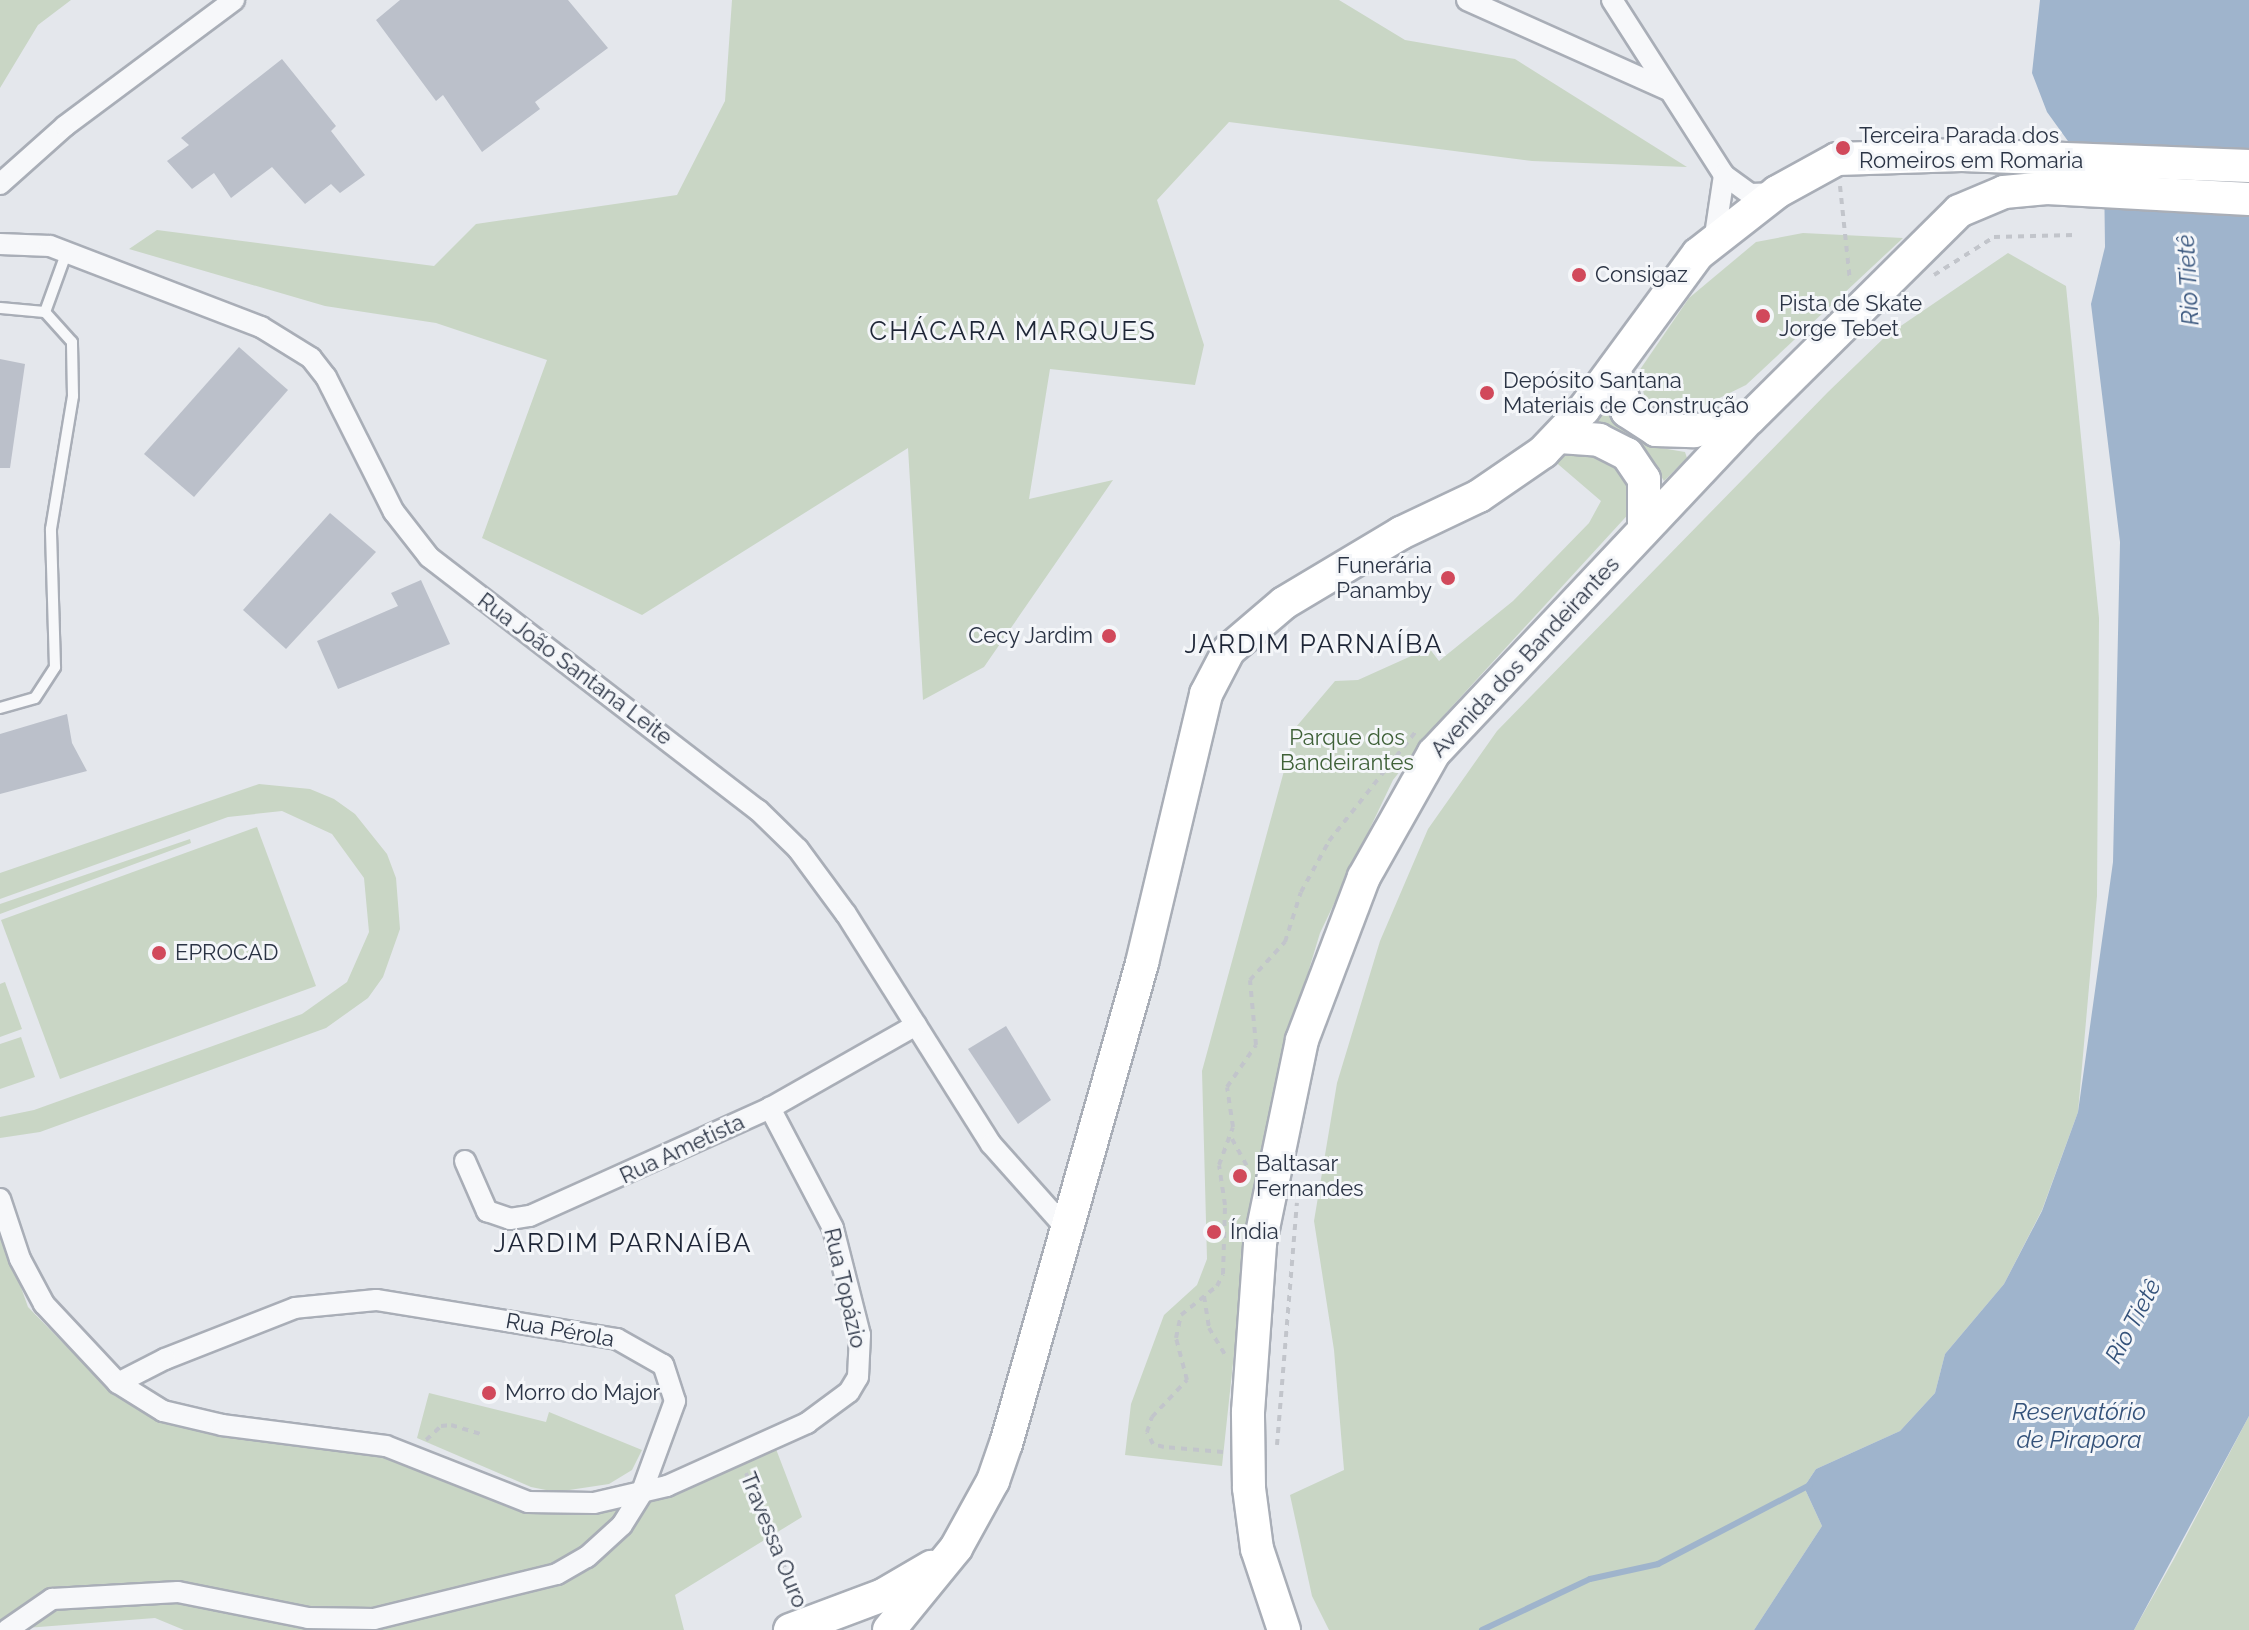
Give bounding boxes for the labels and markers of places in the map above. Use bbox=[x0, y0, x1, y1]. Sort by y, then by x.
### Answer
place label: Terceira Parada dos Romeiros em Romaria bbox=[1859, 122, 2083, 174]
marker: Terceira Parada dos Romeiros em Romaria bbox=[1834, 139, 1852, 157]
place label: Consigaz bbox=[1595, 262, 1688, 288]
marker: Consigaz bbox=[1570, 266, 1588, 284]
place label: Pista de Skate Jorge Tebet bbox=[1779, 290, 1922, 342]
marker: Pista de Skate Jorge Tebet bbox=[1754, 307, 1772, 325]
place label: Depósito Santana Materiais de Construção bbox=[1503, 367, 1749, 418]
marker: Depósito Santana Materiais de Construção bbox=[1478, 384, 1496, 402]
place label: Funerária Panamby bbox=[1336, 552, 1432, 604]
marker: Funerária Panamby bbox=[1439, 569, 1457, 587]
place label: Cecy Jardim bbox=[967, 623, 1093, 649]
marker: Cecy Jardim bbox=[1100, 627, 1118, 645]
place label: EPROCAD bbox=[175, 940, 278, 966]
marker: EPROCAD bbox=[150, 944, 168, 962]
place label: Baltasar Fernandes bbox=[1256, 1150, 1364, 1202]
marker: Baltasar Fernandes bbox=[1231, 1167, 1249, 1185]
place label: Índia bbox=[1230, 1219, 1279, 1245]
marker: Índia bbox=[1205, 1223, 1223, 1241]
place label: Morro do Major bbox=[505, 1380, 660, 1406]
marker: Morro do Major bbox=[480, 1384, 498, 1402]

